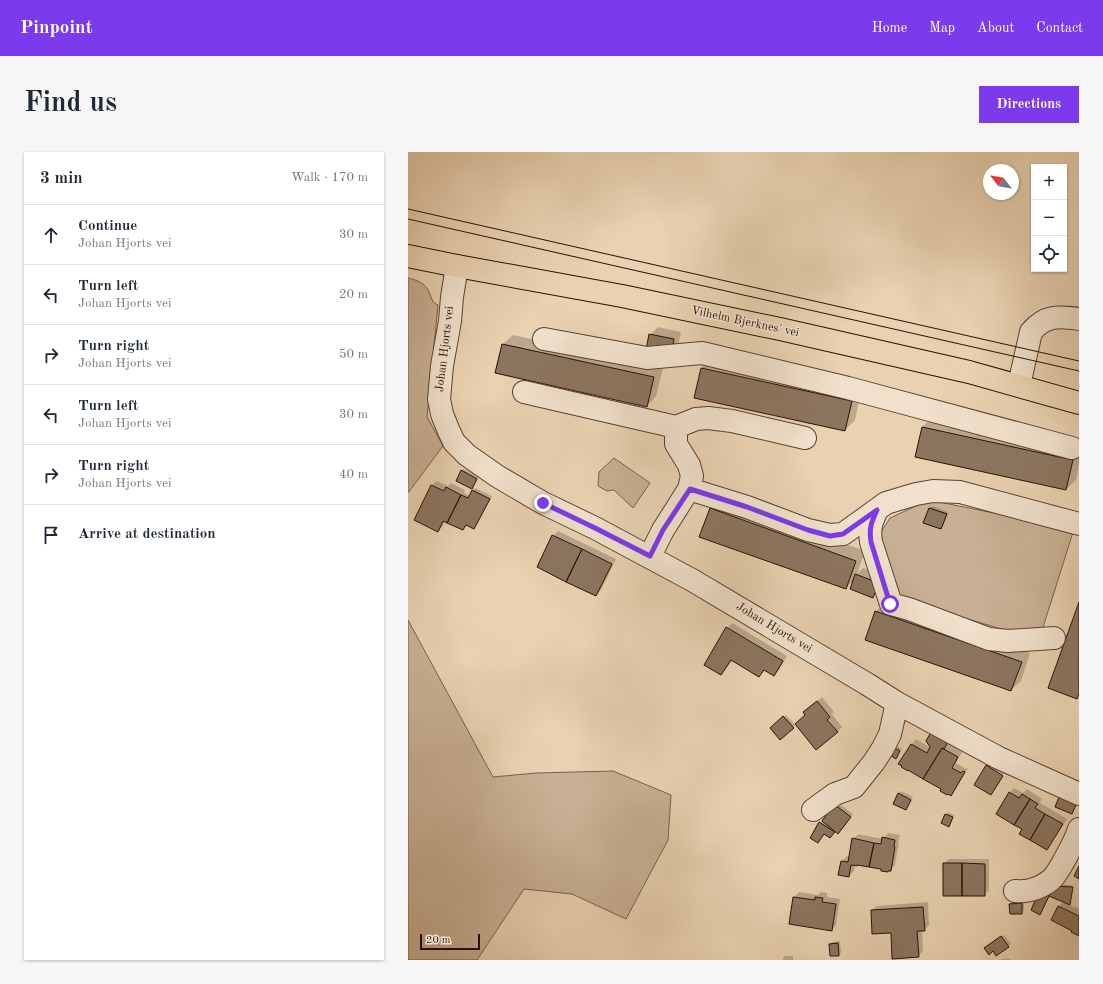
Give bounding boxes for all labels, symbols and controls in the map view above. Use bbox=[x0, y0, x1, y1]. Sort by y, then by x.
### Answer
text: Pinpoint bbox=[20, 19, 93, 38]
text: Home bbox=[872, 21, 907, 35]
text: Map bbox=[929, 21, 955, 35]
text: About bbox=[977, 21, 1014, 35]
text: Contact bbox=[1036, 21, 1083, 35]
button: Directions bbox=[979, 86, 1079, 123]
text: Find us bbox=[24, 90, 117, 118]
north arrow bbox=[983, 164, 1019, 200]
map controls bbox=[1031, 164, 1067, 272]
button: + bbox=[1031, 164, 1067, 200]
text: 3 min bbox=[40, 170, 83, 187]
text: Walk · 170 m bbox=[291, 171, 368, 184]
button: − bbox=[1031, 200, 1067, 236]
text: Continue bbox=[78, 219, 137, 234]
icon: ahead bbox=[40, 224, 62, 246]
text: 30 m bbox=[339, 228, 368, 241]
button: locate bbox=[1031, 236, 1067, 272]
text: Johan Hjorts vei bbox=[78, 237, 171, 250]
text: Turn left bbox=[78, 279, 138, 294]
icon: left bbox=[40, 284, 62, 306]
text: 20 m bbox=[339, 288, 368, 301]
text: Johan Hjorts vei bbox=[78, 297, 171, 310]
street label: Johan Hjorts vei bbox=[434, 305, 456, 393]
street label: Vilhelm Bjerknes' vei bbox=[690, 305, 800, 339]
text: Turn right bbox=[78, 339, 149, 354]
icon: right bbox=[40, 344, 62, 366]
text: 50 m bbox=[339, 348, 368, 361]
text: Johan Hjorts vei bbox=[78, 357, 171, 370]
text: Turn left bbox=[78, 399, 138, 414]
icon: left bbox=[40, 404, 62, 426]
text: 30 m bbox=[339, 408, 368, 421]
text: Johan Hjorts vei bbox=[78, 417, 171, 430]
text: Turn right bbox=[78, 459, 149, 474]
icon: right bbox=[40, 464, 62, 486]
text: 40 m bbox=[339, 468, 368, 481]
text: Johan Hjorts vei bbox=[78, 477, 171, 490]
route end bbox=[534, 494, 552, 512]
icon: arrive bbox=[40, 524, 62, 546]
text: Arrive at destination bbox=[78, 527, 216, 542]
route start bbox=[881, 595, 899, 613]
street label: Johan Hjorts vei bbox=[734, 601, 814, 655]
scale bar bbox=[420, 932, 480, 951]
text: 20 m bbox=[426, 935, 451, 946]

